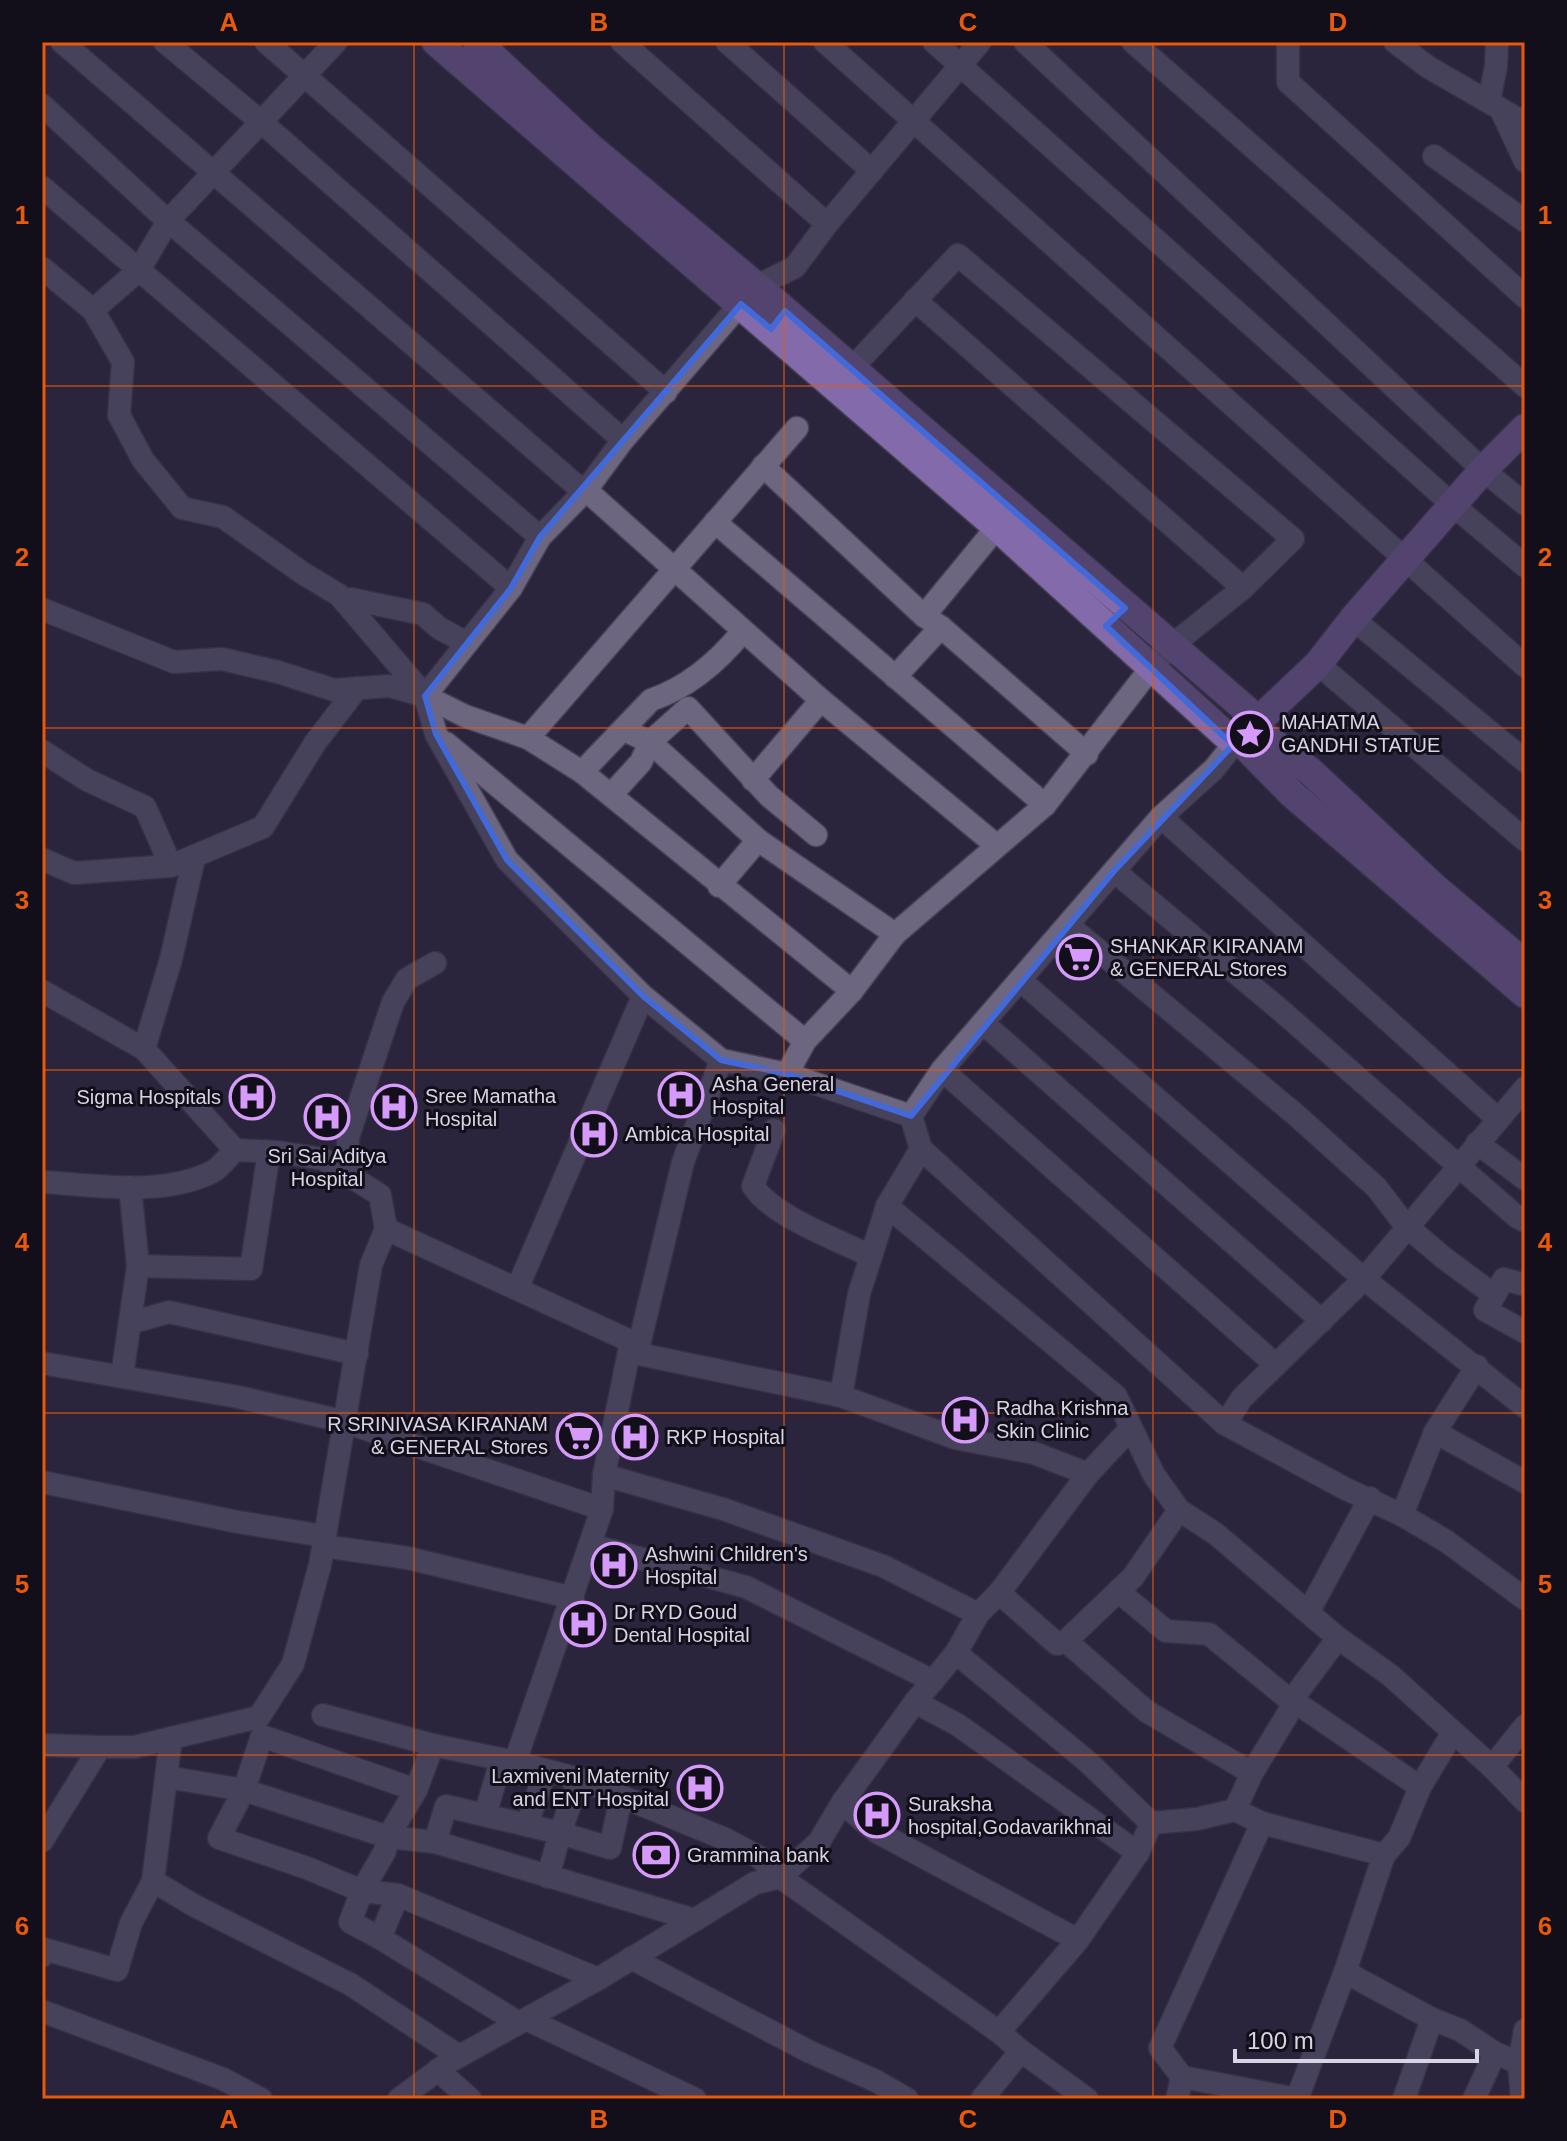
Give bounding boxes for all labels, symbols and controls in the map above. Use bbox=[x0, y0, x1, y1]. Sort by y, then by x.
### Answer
text: A bbox=[220, 7, 239, 37]
text: B bbox=[590, 7, 608, 37]
text: C bbox=[959, 7, 978, 37]
text: D bbox=[1329, 7, 1347, 37]
text: 1 bbox=[15, 200, 29, 230]
text: 1 bbox=[1538, 200, 1552, 230]
text: 2 bbox=[15, 542, 29, 572]
text: 2 bbox=[1538, 542, 1552, 572]
place icon: MAHATMA GANDHI STATUE bbox=[1226, 710, 1274, 758]
place label: MAHATMA GANDHI STATUE bbox=[1281, 711, 1440, 756]
text: 3 bbox=[15, 885, 29, 915]
text: 3 bbox=[1538, 885, 1552, 915]
supermarket icon: SHANKAR KIRANAM & GENERAL Stores bbox=[1055, 933, 1103, 981]
place label: SHANKAR KIRANAM & GENERAL Stores bbox=[1110, 935, 1303, 980]
hospital icon: Asha General Hospital bbox=[657, 1071, 705, 1119]
hospital icon: Sigma Hospitals bbox=[228, 1073, 276, 1121]
place label: Asha General Hospital bbox=[712, 1073, 834, 1118]
hospital icon: Sree Mamatha Hospital bbox=[370, 1083, 418, 1131]
place label: Sree Mamatha Hospital bbox=[425, 1085, 557, 1130]
place label: Sigma Hospitals bbox=[76, 1086, 221, 1108]
hospital icon: Sri Sai Aditya Hospital bbox=[303, 1093, 351, 1141]
hospital icon: Ambica Hospital bbox=[570, 1110, 618, 1158]
place label: Ambica Hospital bbox=[625, 1123, 770, 1145]
place label: Sri Sai Aditya Hospital bbox=[268, 1145, 387, 1190]
text: 4 bbox=[15, 1227, 30, 1257]
text: 4 bbox=[1538, 1227, 1553, 1257]
hospital icon: Radha Krishna Skin Clinic bbox=[941, 1396, 989, 1444]
place label: Radha Krishna Skin Clinic bbox=[996, 1397, 1129, 1442]
supermarket icon: R SRINIVASA KIRANAM & GENERAL Stores bbox=[555, 1412, 603, 1460]
place label: R SRINIVASA KIRANAM & GENERAL Stores bbox=[327, 1413, 548, 1458]
hospital icon: RKP Hospital bbox=[611, 1413, 659, 1461]
place label: RKP Hospital bbox=[666, 1426, 785, 1448]
hospital icon: Ashwini Children's Hospital bbox=[590, 1541, 638, 1589]
place label: Ashwini Children's Hospital bbox=[645, 1543, 808, 1588]
text: 5 bbox=[15, 1569, 29, 1599]
text: 5 bbox=[1538, 1569, 1552, 1599]
hospital icon: Dr RYD Goud Dental Hospital bbox=[559, 1600, 607, 1648]
place label: Dr RYD Goud Dental Hospital bbox=[614, 1601, 750, 1646]
hospital icon: Laxmiveni Maternity and ENT Hospital bbox=[676, 1764, 724, 1812]
place label: Laxmiveni Maternity and ENT Hospital bbox=[491, 1765, 669, 1810]
hospital icon: Suraksha hospital,Godavarikhnai bbox=[853, 1791, 901, 1839]
place label: Suraksha hospital,Godavarikhnai bbox=[908, 1793, 1111, 1838]
bank icon: Grammina bank bbox=[632, 1831, 680, 1879]
place label: Grammina bank bbox=[687, 1844, 830, 1866]
text: 6 bbox=[15, 1911, 29, 1941]
text: 6 bbox=[1538, 1911, 1552, 1941]
scale bar bbox=[1235, 2013, 1477, 2063]
text: 100 m bbox=[1247, 2027, 1314, 2054]
text: A bbox=[220, 2104, 239, 2134]
text: B bbox=[590, 2104, 608, 2134]
text: C bbox=[959, 2104, 978, 2134]
text: D bbox=[1329, 2104, 1347, 2134]

